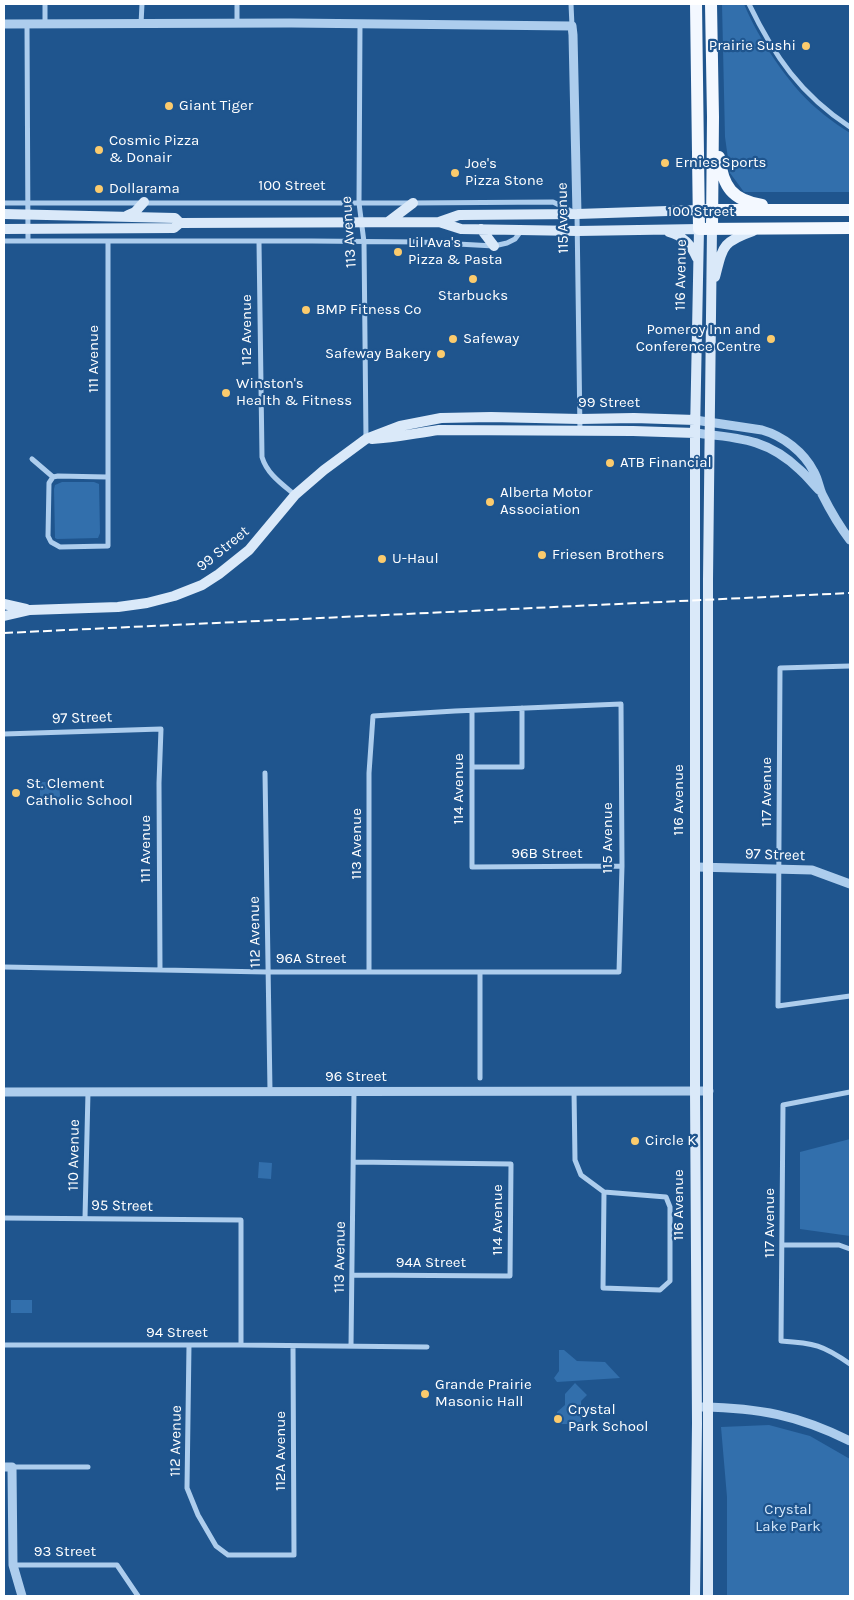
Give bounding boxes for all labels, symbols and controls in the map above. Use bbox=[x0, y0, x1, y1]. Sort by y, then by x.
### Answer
place label: Prairie Sushi bbox=[709, 37, 796, 55]
marker: Prairie Sushi bbox=[800, 40, 812, 52]
place label: Giant Tiger bbox=[179, 97, 253, 115]
marker: Giant Tiger bbox=[163, 100, 175, 112]
place label: Cosmic Pizza & Donair bbox=[109, 132, 199, 167]
marker: Cosmic Pizza & Donair bbox=[93, 144, 105, 156]
place label: Ernies Sports bbox=[675, 154, 766, 172]
place label: Joe's Pizza Stone bbox=[465, 155, 543, 190]
marker: Ernies Sports bbox=[659, 157, 671, 169]
marker: Joe's Pizza Stone bbox=[449, 167, 461, 179]
street label: 100 Street bbox=[258, 177, 326, 195]
place label: Dollarama bbox=[109, 180, 180, 198]
street label: 115 Avenue bbox=[553, 182, 573, 254]
marker: Dollarama bbox=[93, 183, 105, 195]
street label: 113 Avenue bbox=[338, 196, 360, 268]
street label: 100 Street bbox=[667, 203, 735, 221]
place label: Lil Ava's Pizza & Pasta bbox=[408, 234, 502, 269]
street label: 116 Avenue bbox=[671, 239, 691, 311]
marker: Lil Ava's Pizza & Pasta bbox=[392, 246, 404, 258]
marker: Starbucks bbox=[467, 273, 479, 285]
place label: Starbucks bbox=[438, 287, 508, 305]
street label: 112 Avenue bbox=[238, 294, 256, 366]
place label: BMP Fitness Co bbox=[316, 301, 421, 319]
marker: BMP Fitness Co bbox=[300, 304, 312, 316]
place label: Pomeroy Inn and Conference Centre bbox=[636, 321, 761, 356]
street label: 111 Avenue bbox=[85, 325, 103, 393]
place label: Safeway bbox=[463, 330, 519, 348]
marker: Safeway bbox=[447, 333, 459, 345]
marker: Pomeroy Inn and Conference Centre bbox=[765, 333, 777, 345]
place label: Safeway Bakery bbox=[325, 345, 431, 363]
marker: Safeway Bakery bbox=[435, 348, 447, 360]
place label: Winston's Health & Fitness bbox=[236, 375, 352, 410]
marker: Winston's Health & Fitness bbox=[220, 387, 232, 399]
street label: 99 Street bbox=[578, 394, 640, 412]
place label: ATB Financial bbox=[620, 454, 712, 472]
marker: ATB Financial bbox=[604, 457, 616, 469]
place label: Alberta Motor Association bbox=[500, 484, 592, 519]
marker: Alberta Motor Association bbox=[484, 496, 496, 508]
street label: 99 Street bbox=[193, 522, 253, 576]
place label: Friesen Brothers bbox=[552, 546, 664, 564]
marker: Friesen Brothers bbox=[536, 549, 548, 561]
place label: U-Haul bbox=[392, 550, 439, 568]
marker: U-Haul bbox=[376, 553, 388, 565]
street label: 97 Street bbox=[51, 708, 113, 728]
street label: 114 Avenue bbox=[450, 753, 468, 825]
street label: 117 Avenue bbox=[758, 757, 776, 827]
street label: 116 Avenue bbox=[670, 764, 688, 836]
place label: St. Clement Catholic School bbox=[26, 775, 133, 810]
marker: St. Clement Catholic School bbox=[10, 787, 22, 799]
street label: 115 Avenue bbox=[599, 802, 617, 874]
street label: 113 Avenue bbox=[348, 808, 366, 880]
street label: 111 Avenue bbox=[137, 815, 155, 883]
street label: 96B Street bbox=[511, 845, 583, 863]
street label: 97 Street bbox=[744, 845, 806, 865]
street label: 112 Avenue bbox=[245, 896, 265, 968]
street label: 96A Street bbox=[276, 950, 346, 968]
street label: 96 Street bbox=[325, 1068, 387, 1086]
street label: 110 Avenue bbox=[64, 1119, 84, 1191]
place label: Circle K bbox=[645, 1132, 696, 1150]
marker: Circle K bbox=[629, 1135, 641, 1147]
street label: 116 Avenue bbox=[670, 1169, 688, 1241]
street label: 114 Avenue bbox=[489, 1184, 507, 1256]
street label: 117 Avenue bbox=[761, 1188, 779, 1258]
street label: 95 Street bbox=[91, 1196, 153, 1216]
street label: 113 Avenue bbox=[330, 1221, 350, 1293]
street label: 94A Street bbox=[396, 1254, 466, 1272]
street label: 94 Street bbox=[146, 1324, 208, 1342]
place label: Grande Prairie Masonic Hall bbox=[435, 1376, 532, 1411]
marker: Grande Prairie Masonic Hall bbox=[419, 1388, 431, 1400]
place label: Crystal Park School bbox=[568, 1401, 648, 1436]
street label: 112 Avenue bbox=[166, 1405, 186, 1477]
street label: 112A Avenue bbox=[272, 1411, 290, 1491]
marker: Crystal Park School bbox=[552, 1413, 564, 1425]
park label: Crystal Lake Park bbox=[755, 1501, 821, 1536]
street label: 93 Street bbox=[34, 1543, 96, 1561]

